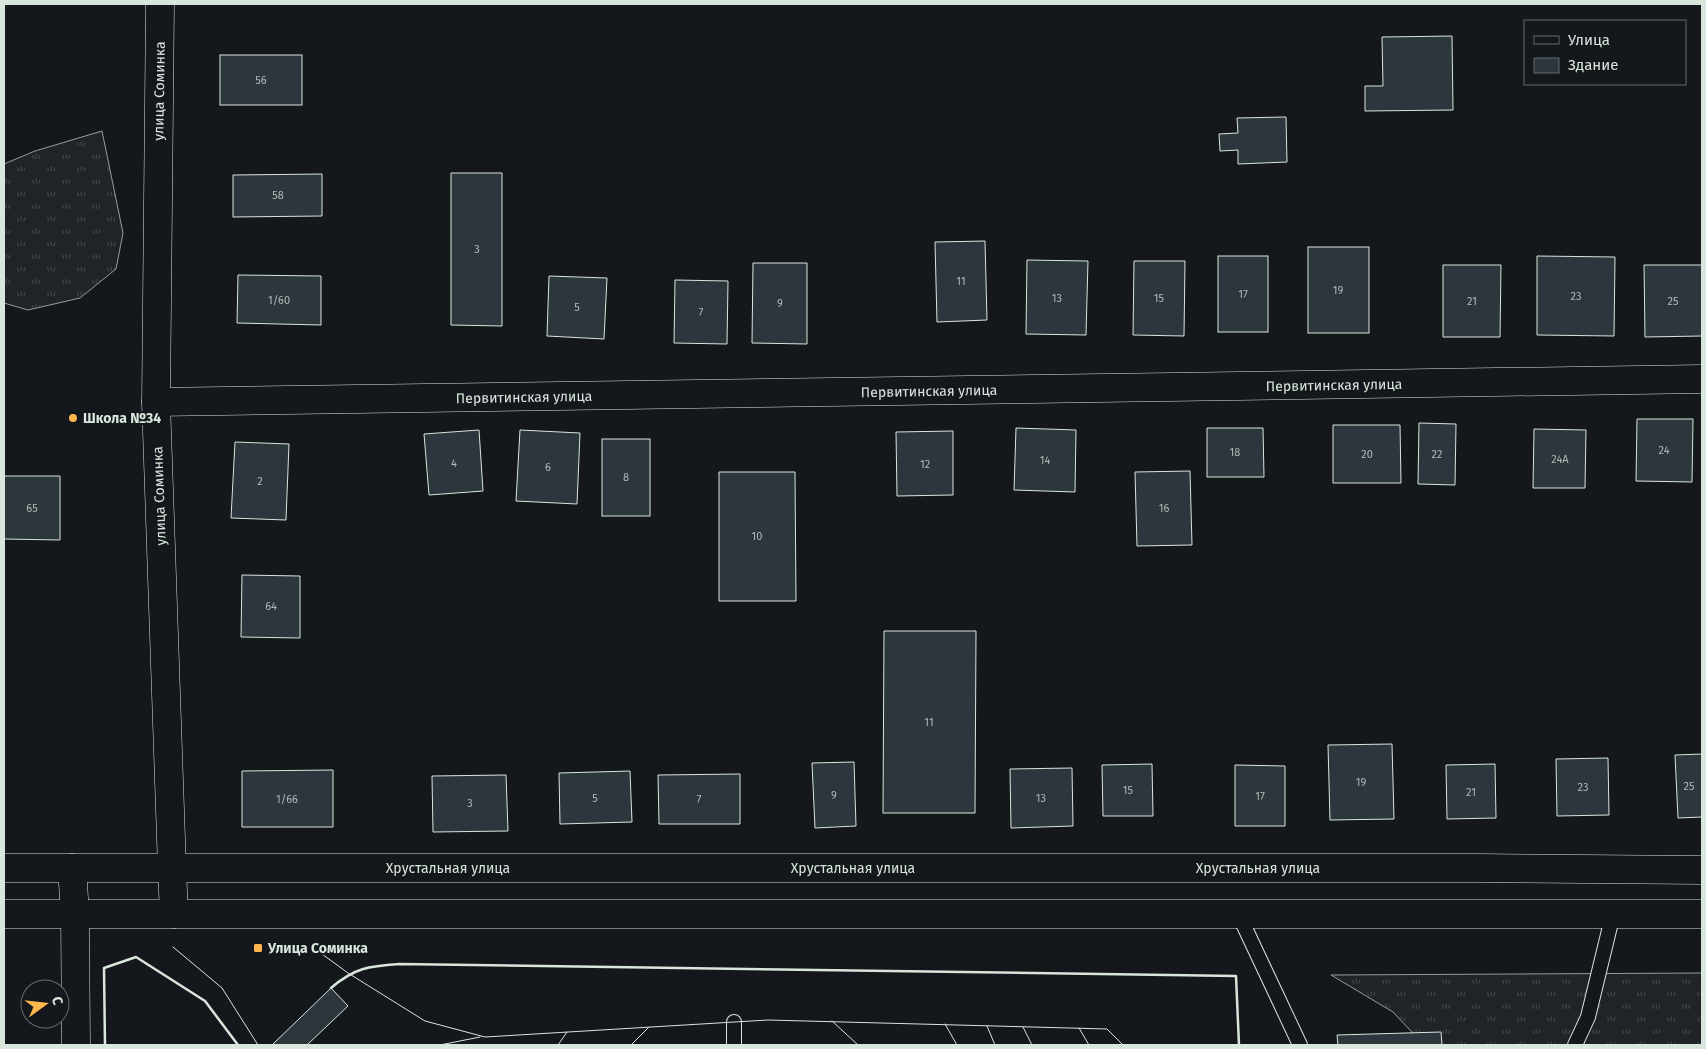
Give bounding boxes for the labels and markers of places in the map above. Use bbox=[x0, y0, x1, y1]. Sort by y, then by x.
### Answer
place label: Школа №34 bbox=[83, 410, 161, 427]
marker: Школа №34 bbox=[67, 412, 79, 424]
place label: Улица Соминка bbox=[267, 940, 368, 957]
marker: Улица Соминка bbox=[252, 942, 264, 954]

